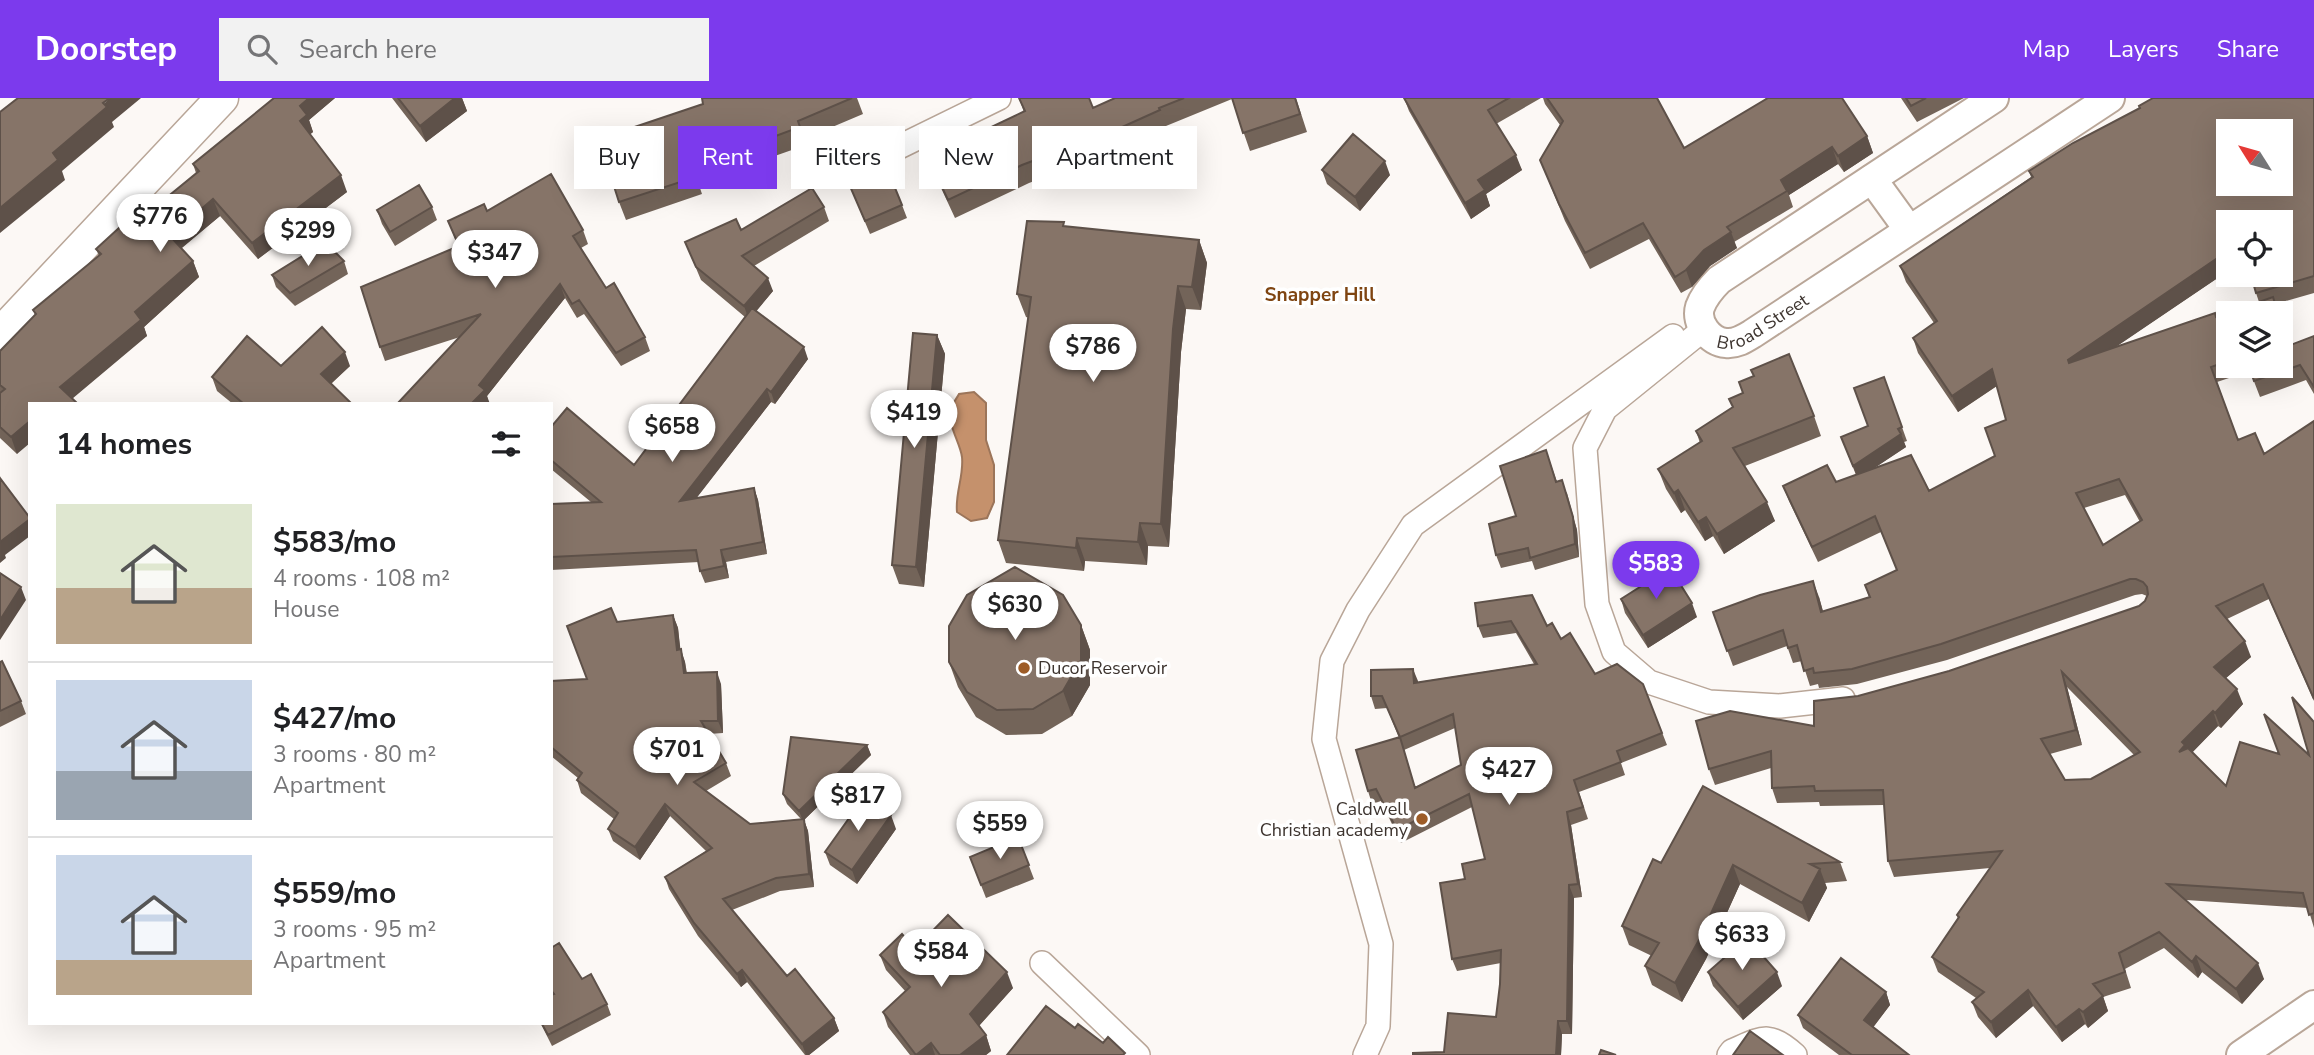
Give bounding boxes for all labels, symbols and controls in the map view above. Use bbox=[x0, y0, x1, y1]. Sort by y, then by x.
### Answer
search box bbox=[219, 18, 709, 81]
text: Doorstep bbox=[35, 27, 177, 72]
icon: search bbox=[243, 30, 281, 68]
text: Search here bbox=[299, 32, 437, 67]
text: Map bbox=[2023, 33, 2070, 65]
text: Layers bbox=[2108, 33, 2179, 65]
text: Share bbox=[2217, 33, 2279, 65]
north arrow bbox=[2216, 119, 2292, 196]
map controls bbox=[2216, 119, 2293, 378]
chip: Buy bbox=[574, 126, 664, 189]
chip: Rent bbox=[678, 126, 777, 189]
chip: Filters bbox=[791, 126, 905, 189]
chip: New bbox=[919, 126, 1018, 189]
chip: Apartment bbox=[1032, 126, 1197, 189]
pin: $776 bbox=[119, 194, 201, 254]
text: $776 bbox=[132, 201, 188, 232]
pin: $299 bbox=[267, 208, 349, 268]
button: locate bbox=[2216, 210, 2293, 287]
text: $299 bbox=[280, 215, 336, 246]
pin: $347 bbox=[454, 230, 536, 290]
text: $347 bbox=[467, 237, 523, 268]
district label: Snapper Hill bbox=[1265, 282, 1375, 308]
street label: Broad Street bbox=[1714, 288, 1814, 356]
button: layers bbox=[2216, 301, 2293, 378]
pin: $786 bbox=[1052, 324, 1134, 384]
text: $786 bbox=[1065, 331, 1121, 362]
pin: $419 bbox=[873, 390, 955, 450]
text: $419 bbox=[886, 397, 942, 428]
pin: $658 bbox=[631, 404, 713, 464]
text: $658 bbox=[644, 411, 700, 442]
text: 14 homes bbox=[56, 424, 192, 465]
icon: filters bbox=[487, 425, 525, 463]
text: $583/mo bbox=[273, 522, 396, 563]
icon: home bbox=[112, 532, 196, 616]
pin: $583 bbox=[1615, 542, 1697, 601]
text: $583 bbox=[1628, 548, 1684, 579]
text: 4 rooms · 108 m² bbox=[273, 563, 450, 594]
pin: $630 bbox=[974, 582, 1056, 642]
text: $630 bbox=[987, 589, 1043, 620]
text: House bbox=[273, 594, 340, 625]
place label: Ducor Reservoir bbox=[1038, 656, 1168, 680]
marker: Ducor Reservoir bbox=[1016, 660, 1032, 676]
text: $427/mo bbox=[273, 698, 396, 739]
icon: home bbox=[112, 708, 196, 792]
pin: $701 bbox=[636, 728, 718, 787]
text: $701 bbox=[649, 734, 705, 765]
text: 3 rooms · 80 m² bbox=[273, 739, 436, 770]
pin: $427 bbox=[1468, 748, 1550, 807]
text: $427 bbox=[1481, 754, 1537, 785]
text: Apartment bbox=[273, 770, 385, 801]
pin: $817 bbox=[817, 774, 899, 833]
text: $817 bbox=[830, 780, 886, 811]
place label: Caldwell Christian academy bbox=[1260, 797, 1409, 842]
pin: $559 bbox=[959, 802, 1041, 861]
text: $559 bbox=[972, 808, 1028, 839]
marker: Caldwell Christian academy bbox=[1414, 811, 1430, 827]
text: $559/mo bbox=[273, 873, 396, 914]
icon: home bbox=[112, 883, 196, 967]
pin: $633 bbox=[1701, 912, 1783, 972]
text: 3 rooms · 95 m² bbox=[273, 914, 436, 945]
text: $633 bbox=[1714, 919, 1770, 950]
pin: $584 bbox=[900, 930, 982, 989]
text: $584 bbox=[913, 936, 969, 967]
text: Apartment bbox=[273, 945, 385, 976]

